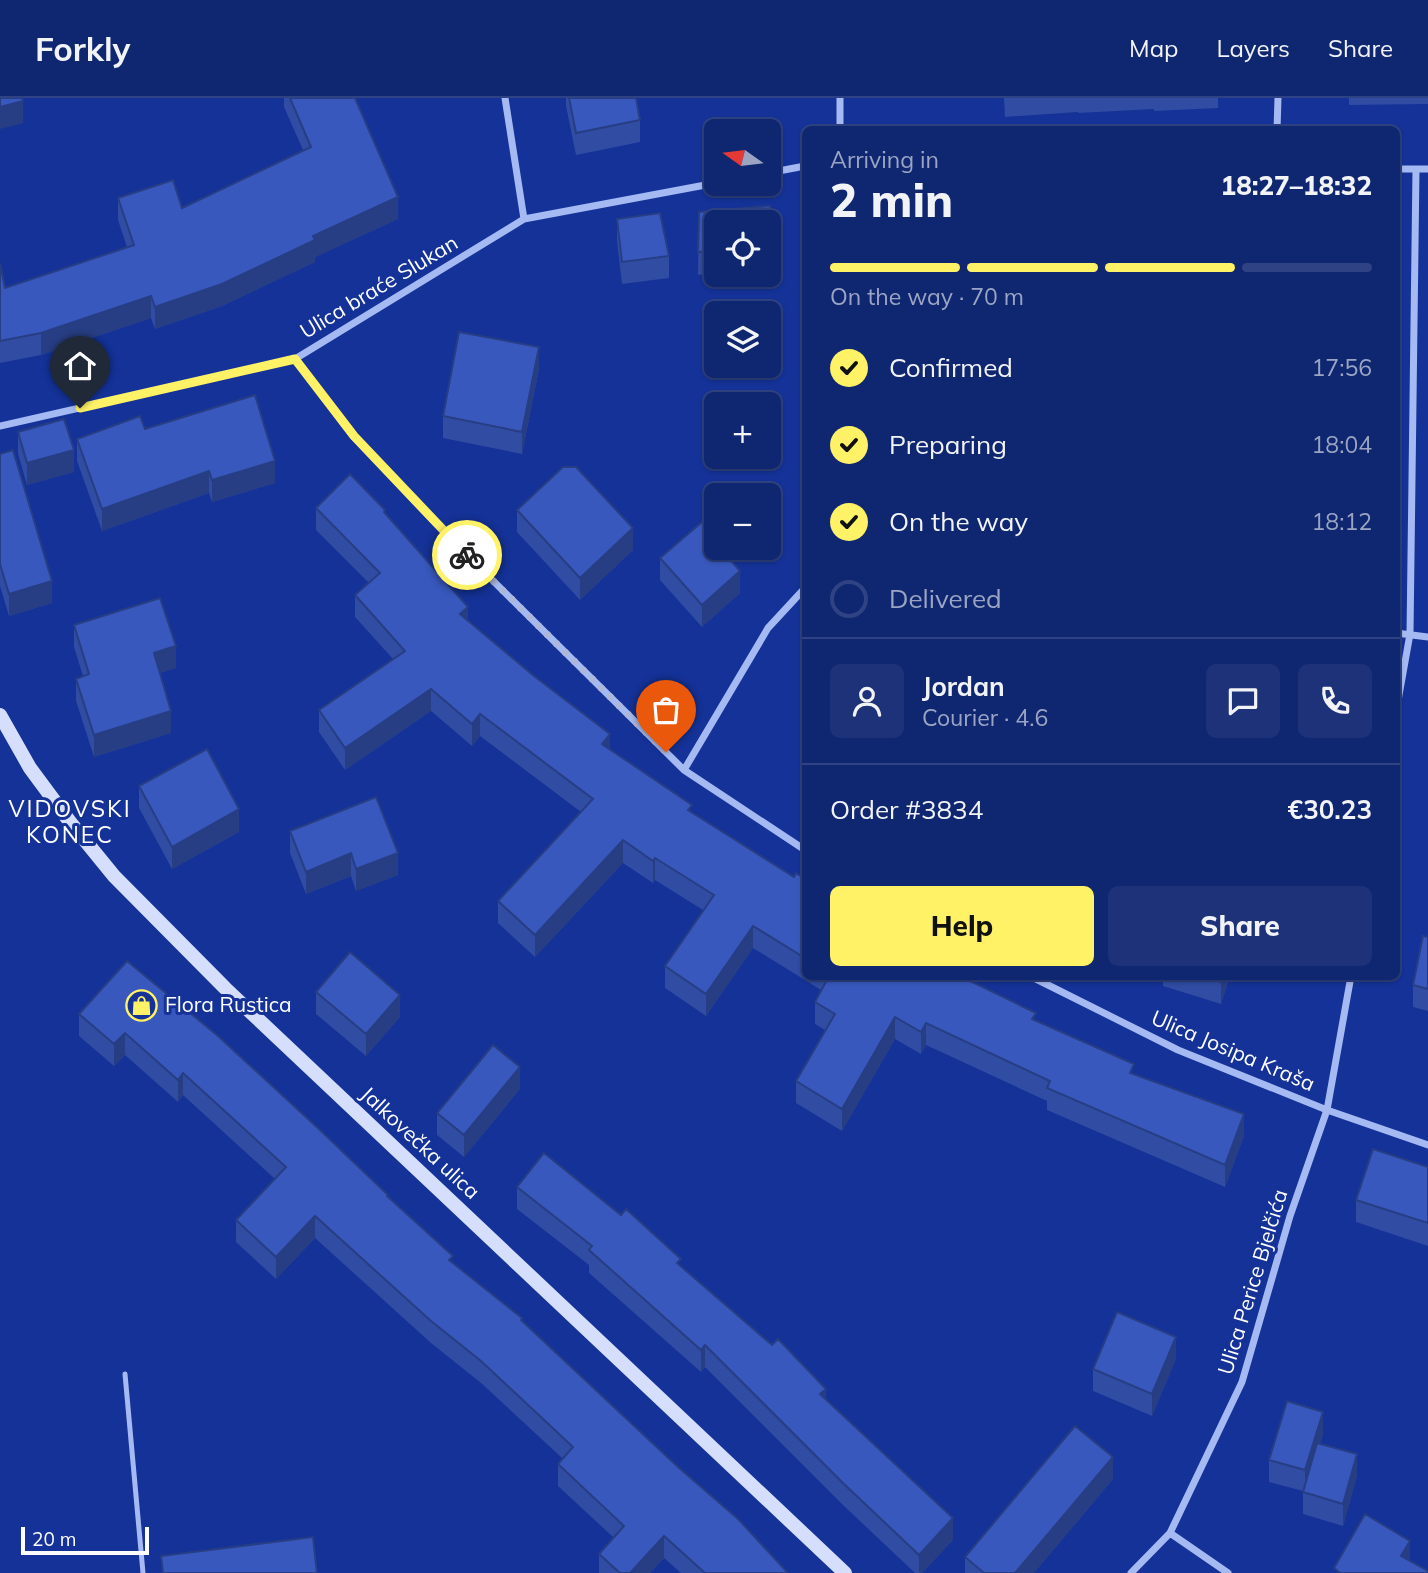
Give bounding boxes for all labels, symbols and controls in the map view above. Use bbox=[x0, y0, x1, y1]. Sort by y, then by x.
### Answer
text: Forkly bbox=[35, 28, 131, 69]
text: Map bbox=[1129, 33, 1178, 63]
text: Layers bbox=[1216, 33, 1290, 63]
text: Share bbox=[1328, 33, 1393, 63]
north arrow bbox=[704, 119, 780, 196]
map controls bbox=[704, 119, 781, 560]
text: Arriving in bbox=[830, 145, 939, 174]
text: 18:27–18:32 bbox=[1221, 169, 1372, 202]
text: 2 min bbox=[830, 171, 953, 229]
button: locate bbox=[704, 210, 781, 287]
street label: Ulica braće Slukan bbox=[295, 229, 462, 343]
text: On the way · 70 m bbox=[830, 282, 1024, 311]
button: layers bbox=[704, 301, 781, 378]
pin bbox=[50, 336, 110, 408]
icon: home bbox=[61, 347, 99, 385]
icon: check bbox=[830, 349, 868, 387]
text: Confirmed bbox=[889, 351, 1013, 384]
text: 17:56 bbox=[1312, 353, 1372, 382]
button: + bbox=[704, 392, 781, 469]
icon: check bbox=[830, 426, 868, 464]
text: Preparing bbox=[889, 428, 1007, 461]
text: 18:04 bbox=[1312, 430, 1372, 459]
button: − bbox=[704, 483, 781, 560]
icon: check bbox=[830, 503, 868, 541]
text: On the way bbox=[889, 505, 1028, 538]
text: 18:12 bbox=[1312, 507, 1372, 536]
courier bbox=[432, 520, 502, 590]
icon: bike bbox=[448, 536, 486, 574]
text: Delivered bbox=[889, 582, 1002, 615]
button: person bbox=[830, 664, 904, 738]
button: chat bbox=[1206, 664, 1280, 738]
button: phone bbox=[1298, 664, 1372, 738]
text: Jordan bbox=[922, 670, 1005, 703]
pin bbox=[636, 680, 696, 752]
icon: bag bbox=[647, 691, 685, 729]
text: Courier · 4.6 bbox=[922, 703, 1048, 732]
text: Order #3834 bbox=[830, 793, 983, 826]
text: €30.23 bbox=[1288, 793, 1372, 826]
district label: VIDOVSKI KONEC bbox=[8, 794, 132, 849]
button: Help bbox=[830, 886, 1094, 966]
button: Share bbox=[1108, 886, 1372, 966]
shop icon: Flora Rustica bbox=[125, 988, 159, 1022]
place label: Flora Rustica bbox=[165, 991, 292, 1017]
street label: Ulica Josipa Kraša bbox=[1148, 1004, 1319, 1096]
street label: Jalkovečka ulica bbox=[356, 1080, 486, 1204]
street label: Ulica Perice Bjelčića bbox=[1212, 1186, 1293, 1377]
scale bar bbox=[21, 1524, 149, 1556]
text: 20 m bbox=[32, 1527, 76, 1551]

